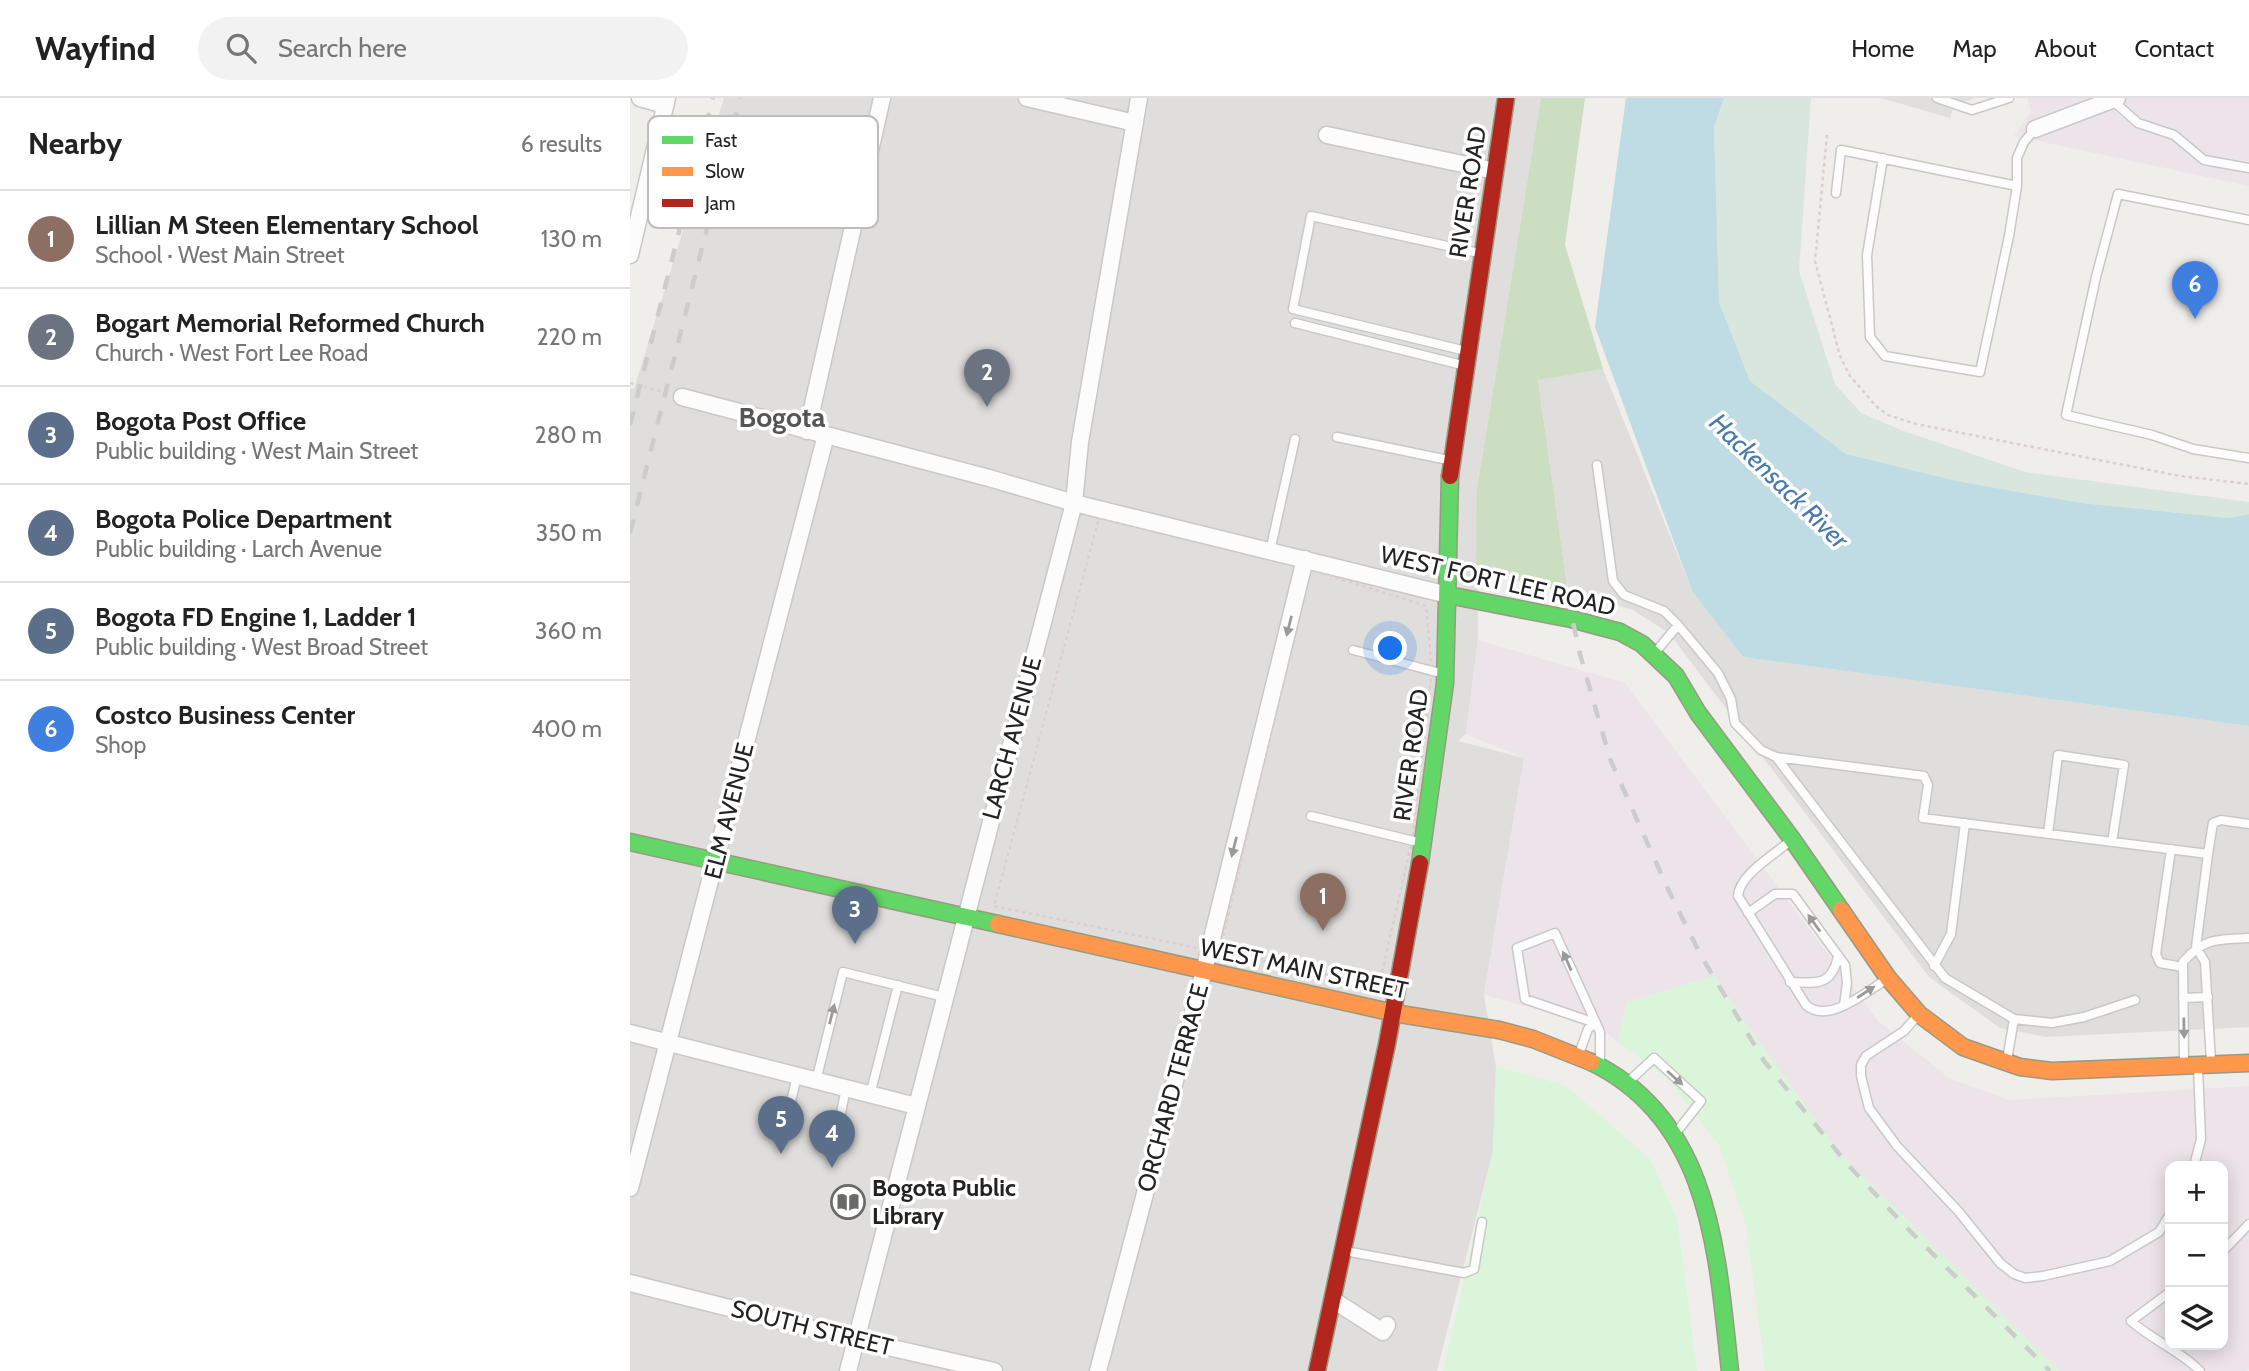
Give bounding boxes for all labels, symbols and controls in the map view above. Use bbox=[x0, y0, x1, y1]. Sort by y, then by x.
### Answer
search box bbox=[198, 17, 688, 80]
text: Wayfind bbox=[35, 28, 156, 68]
icon: search bbox=[222, 29, 260, 67]
text: Search here bbox=[278, 32, 407, 64]
text: Home bbox=[1851, 34, 1914, 63]
text: Map bbox=[1952, 34, 1997, 63]
text: About bbox=[2035, 34, 2097, 63]
text: Contact bbox=[2135, 34, 2214, 63]
legend bbox=[648, 116, 878, 228]
street label: RIVER ROAD bbox=[1443, 124, 1492, 260]
text: Nearby bbox=[28, 125, 122, 162]
text: Fast bbox=[705, 129, 738, 152]
text: 6 results bbox=[521, 130, 602, 158]
text: Slow bbox=[705, 160, 745, 183]
text: Jam bbox=[704, 192, 735, 215]
text: Lillian M Steen Elementary School bbox=[95, 209, 479, 241]
text: 1 bbox=[47, 225, 55, 253]
text: 130 m bbox=[541, 225, 602, 253]
text: School · West Main Street bbox=[95, 241, 345, 269]
pin: 6 bbox=[2172, 261, 2218, 319]
text: Bogart Memorial Reformed Church bbox=[95, 307, 485, 339]
text: 2 bbox=[45, 323, 57, 351]
text: 220 m bbox=[536, 323, 602, 351]
text: Church · West Fort Lee Road bbox=[95, 339, 368, 367]
pin: 2 bbox=[964, 349, 1010, 407]
district label: Bogota bbox=[739, 400, 825, 434]
text: Bogota Post Office bbox=[95, 405, 306, 437]
water label: Hackensack River bbox=[1703, 407, 1856, 556]
text: 3 bbox=[45, 421, 57, 449]
text: 280 m bbox=[535, 421, 602, 449]
text: Public building · West Main Street bbox=[95, 437, 418, 465]
text: Bogota Police Department bbox=[95, 503, 392, 535]
text: 4 bbox=[44, 519, 58, 547]
text: 350 m bbox=[536, 519, 602, 547]
text: Public building · Larch Avenue bbox=[95, 535, 382, 563]
street label: WEST FORT LEE ROAD bbox=[1378, 539, 1618, 622]
text: Bogota FD Engine 1, Ladder 1 bbox=[95, 601, 417, 633]
one-way arrow bbox=[1283, 615, 1294, 637]
text: 5 bbox=[45, 617, 57, 645]
text: 360 m bbox=[535, 617, 602, 645]
your location bbox=[1373, 631, 1407, 665]
text: Public building · West Broad Street bbox=[95, 633, 428, 661]
street label: LARCH AVENUE bbox=[976, 653, 1047, 823]
street label: RIVER ROAD bbox=[1387, 687, 1434, 823]
text: Costco Business Center bbox=[95, 699, 355, 731]
text: 6 bbox=[45, 715, 57, 743]
text: 400 m bbox=[531, 715, 602, 743]
text: Shop bbox=[95, 731, 146, 759]
street label: ELM AVENUE bbox=[698, 740, 759, 882]
one-way arrow bbox=[1228, 836, 1239, 858]
pin: 1 bbox=[1300, 873, 1346, 931]
pin: 3 bbox=[832, 886, 878, 944]
one-way arrow bbox=[1807, 914, 1821, 932]
street label: WEST MAIN STREET bbox=[1198, 932, 1411, 1005]
one-way arrow bbox=[1562, 950, 1573, 971]
street label: ORCHARD TERRACE bbox=[1131, 981, 1214, 1195]
one-way arrow bbox=[1857, 985, 1876, 998]
one-way arrow bbox=[827, 1003, 838, 1025]
one-way arrow bbox=[2178, 1017, 2190, 1039]
one-way arrow bbox=[1666, 1070, 1684, 1086]
pin: 5 bbox=[758, 1096, 804, 1154]
pin: 4 bbox=[809, 1110, 855, 1168]
map controls bbox=[2165, 1161, 2228, 1350]
button: + bbox=[2165, 1161, 2228, 1224]
place label: Bogota Public Library bbox=[872, 1173, 1016, 1230]
library icon: Bogota Public Library bbox=[829, 1183, 867, 1221]
button: − bbox=[2165, 1224, 2228, 1287]
button: layers bbox=[2165, 1287, 2228, 1350]
street label: SOUTH STREET bbox=[728, 1293, 896, 1362]

